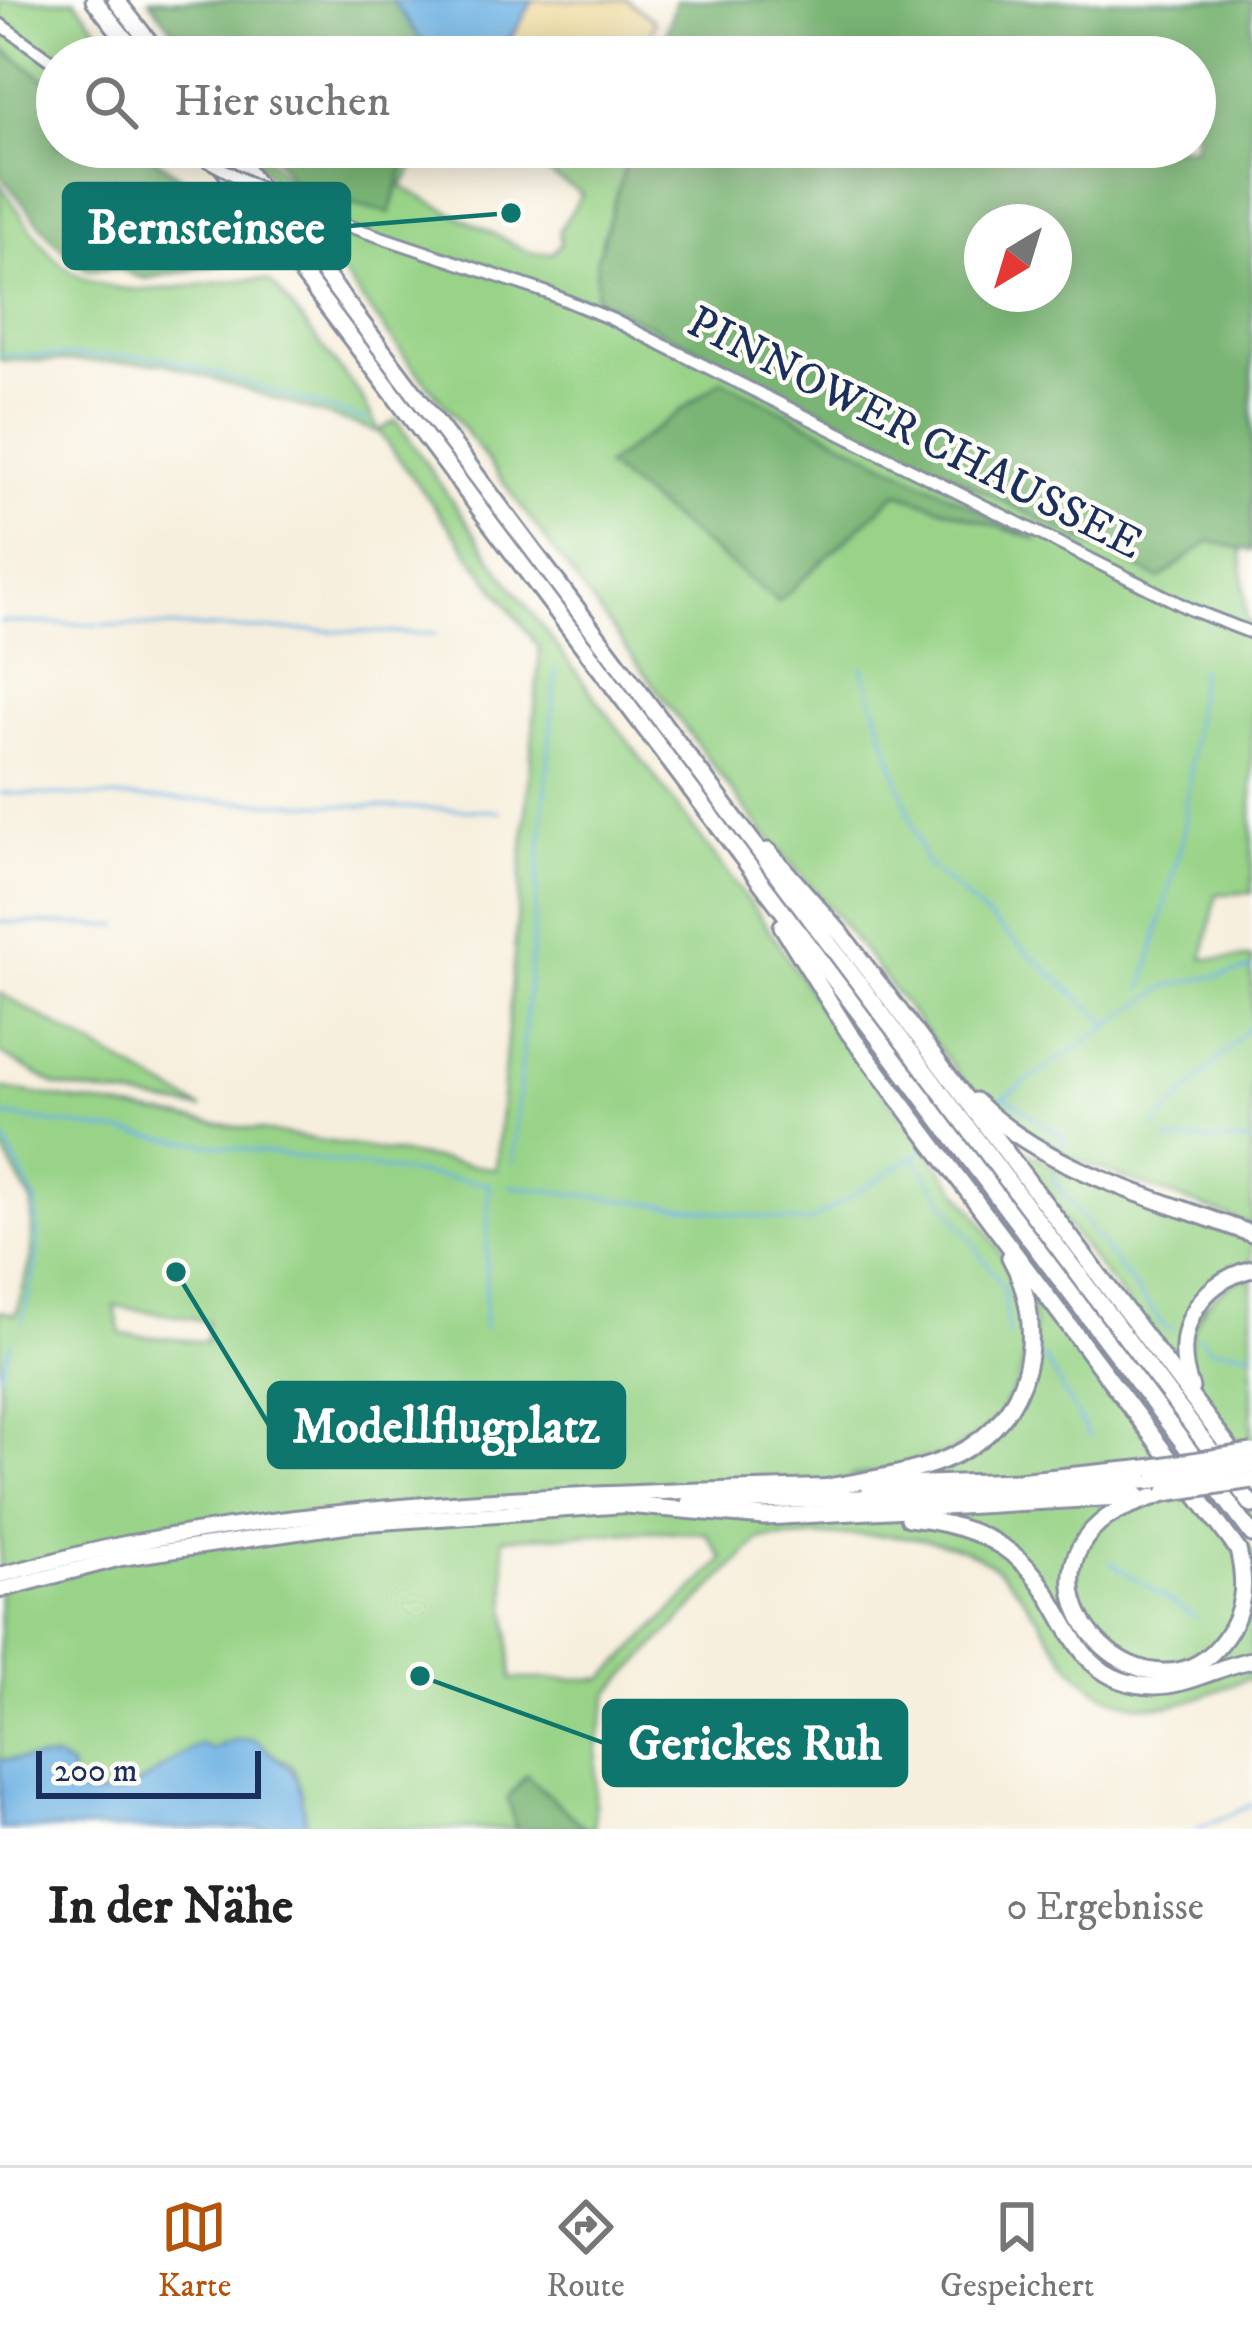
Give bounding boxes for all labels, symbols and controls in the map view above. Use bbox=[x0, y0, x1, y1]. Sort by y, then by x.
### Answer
search box bbox=[36, 36, 1216, 168]
icon: search bbox=[78, 69, 144, 135]
text: Hier suchen bbox=[174, 74, 390, 130]
callout: Bernsteinsee bbox=[64, 184, 349, 268]
text: Bernsteinsee bbox=[87, 199, 325, 259]
north arrow bbox=[964, 204, 1072, 312]
street label: PINNOWER CHAUSSEE bbox=[678, 294, 1152, 573]
callout: Modellflugplatz bbox=[269, 1383, 624, 1467]
text: Modellflugplatz bbox=[292, 1398, 600, 1458]
callout: Gerickes Ruh bbox=[604, 1701, 906, 1785]
text: Gerickes Ruh bbox=[628, 1715, 883, 1775]
scale bar bbox=[36, 1745, 261, 1798]
text: 200 m bbox=[54, 1751, 138, 1792]
text: In der Nähe bbox=[48, 1875, 293, 1939]
text: 0 Ergebnisse bbox=[1007, 1883, 1204, 1932]
tab: Karte bbox=[158, 2194, 231, 2307]
tab: Route bbox=[547, 2194, 625, 2307]
tab: Gespeichert bbox=[940, 2194, 1094, 2307]

